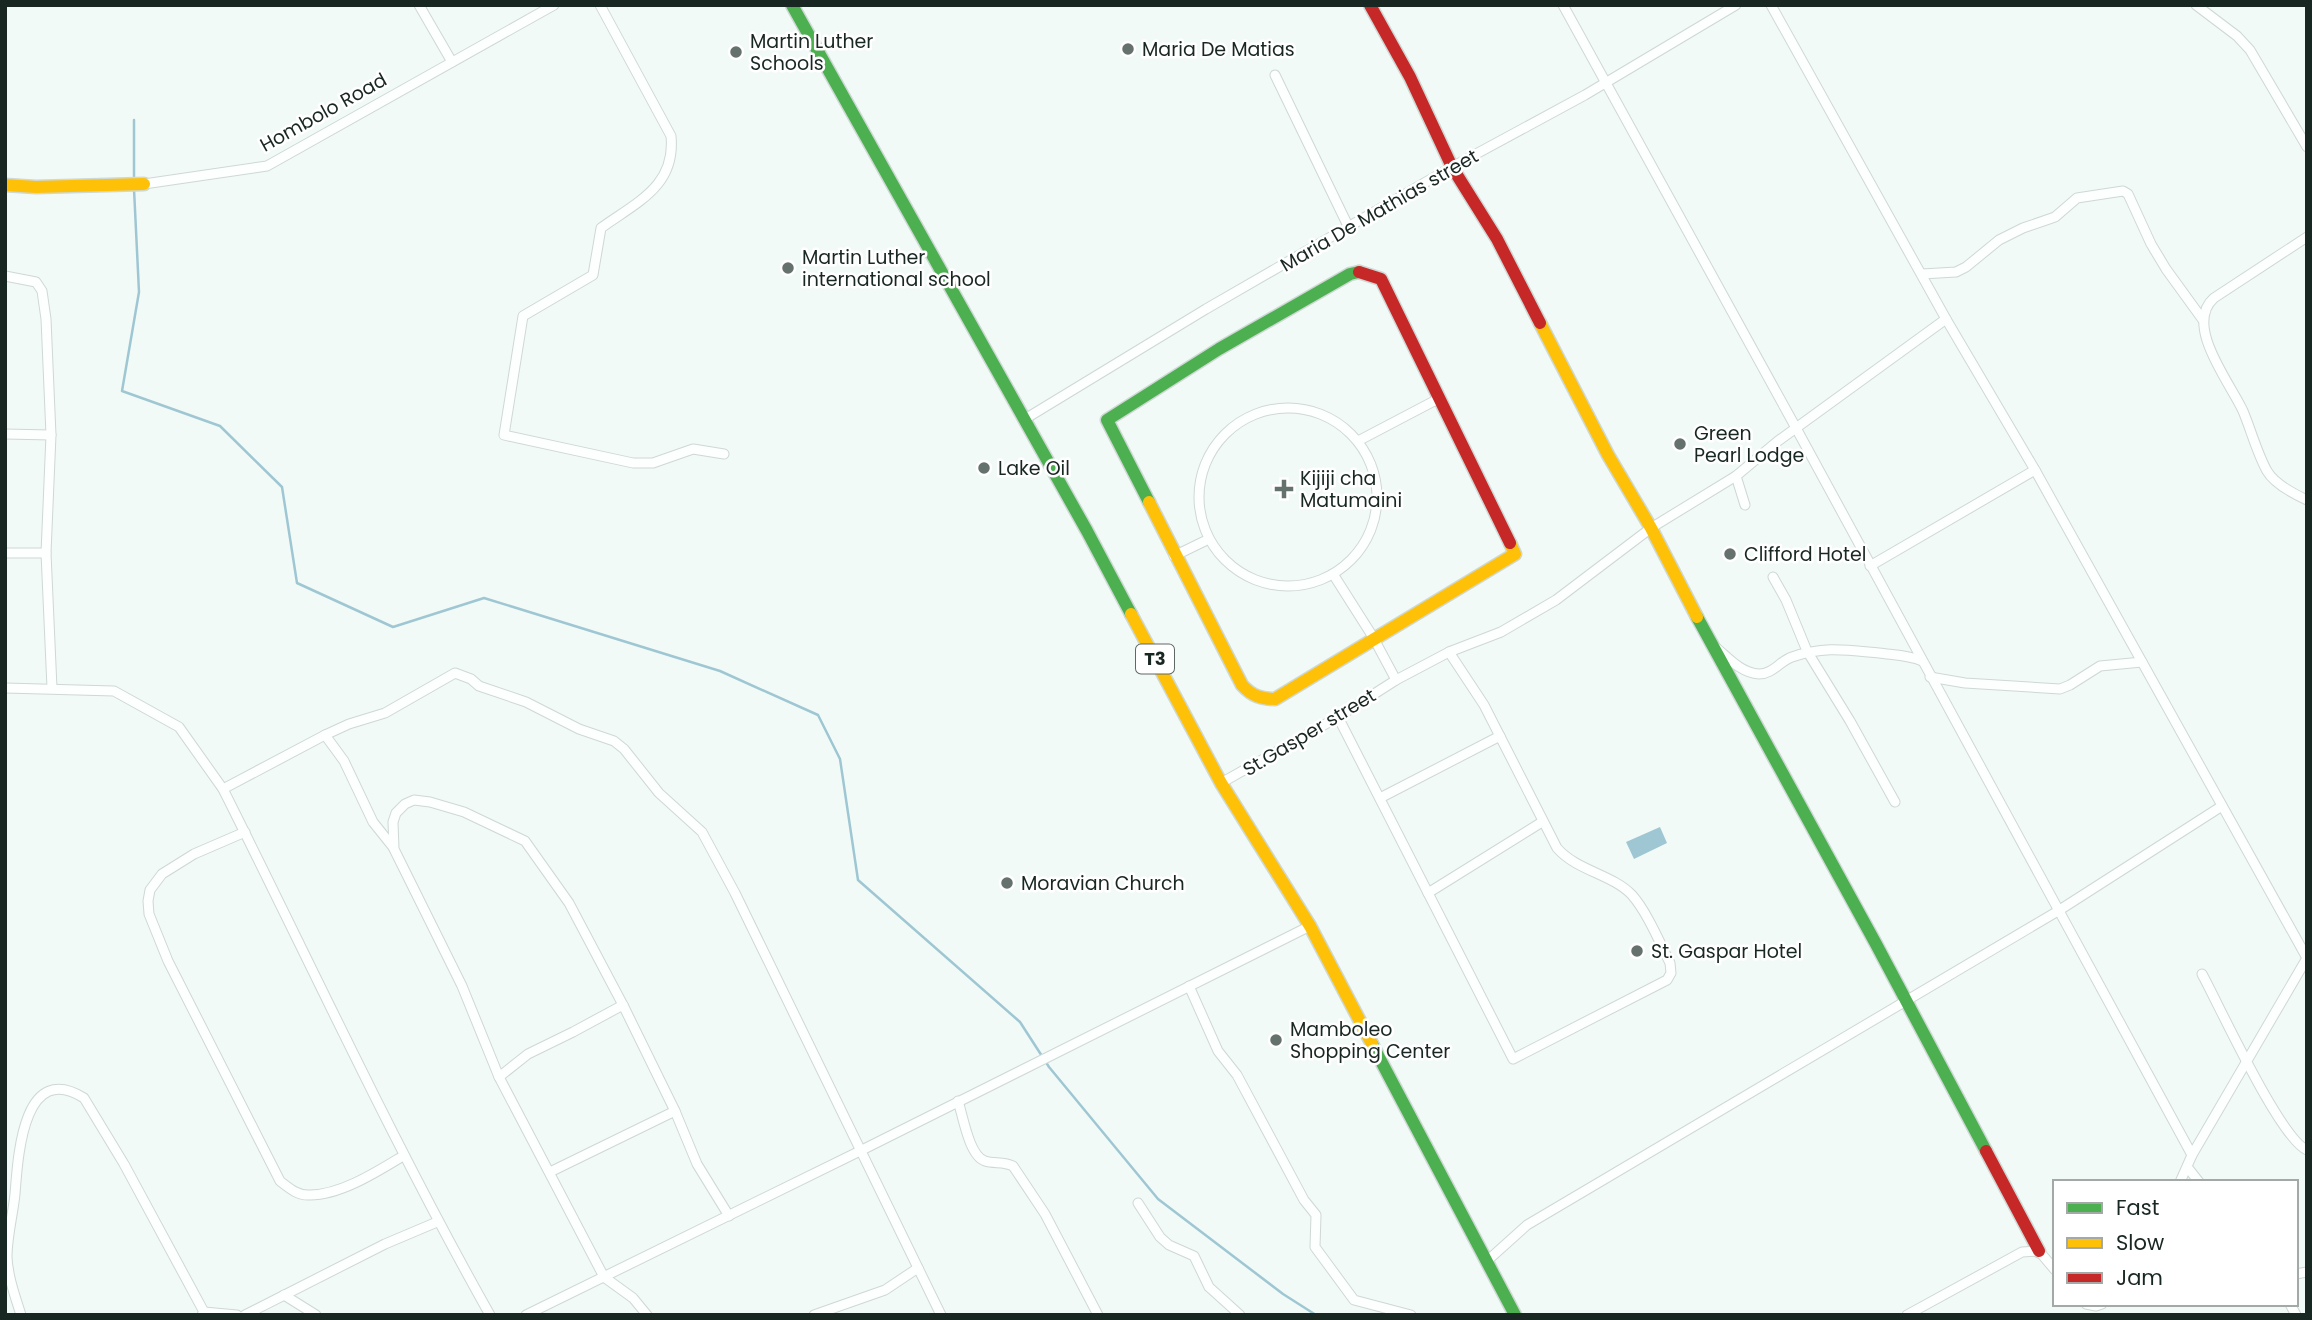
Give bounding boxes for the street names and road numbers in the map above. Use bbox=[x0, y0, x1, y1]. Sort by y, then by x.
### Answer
street label: Hombolo Road bbox=[255, 66, 392, 158]
street label: Maria De Mathias street bbox=[1275, 143, 1483, 278]
road number: T3 bbox=[1136, 644, 1174, 674]
street label: St.Gasper street bbox=[1238, 682, 1381, 783]

